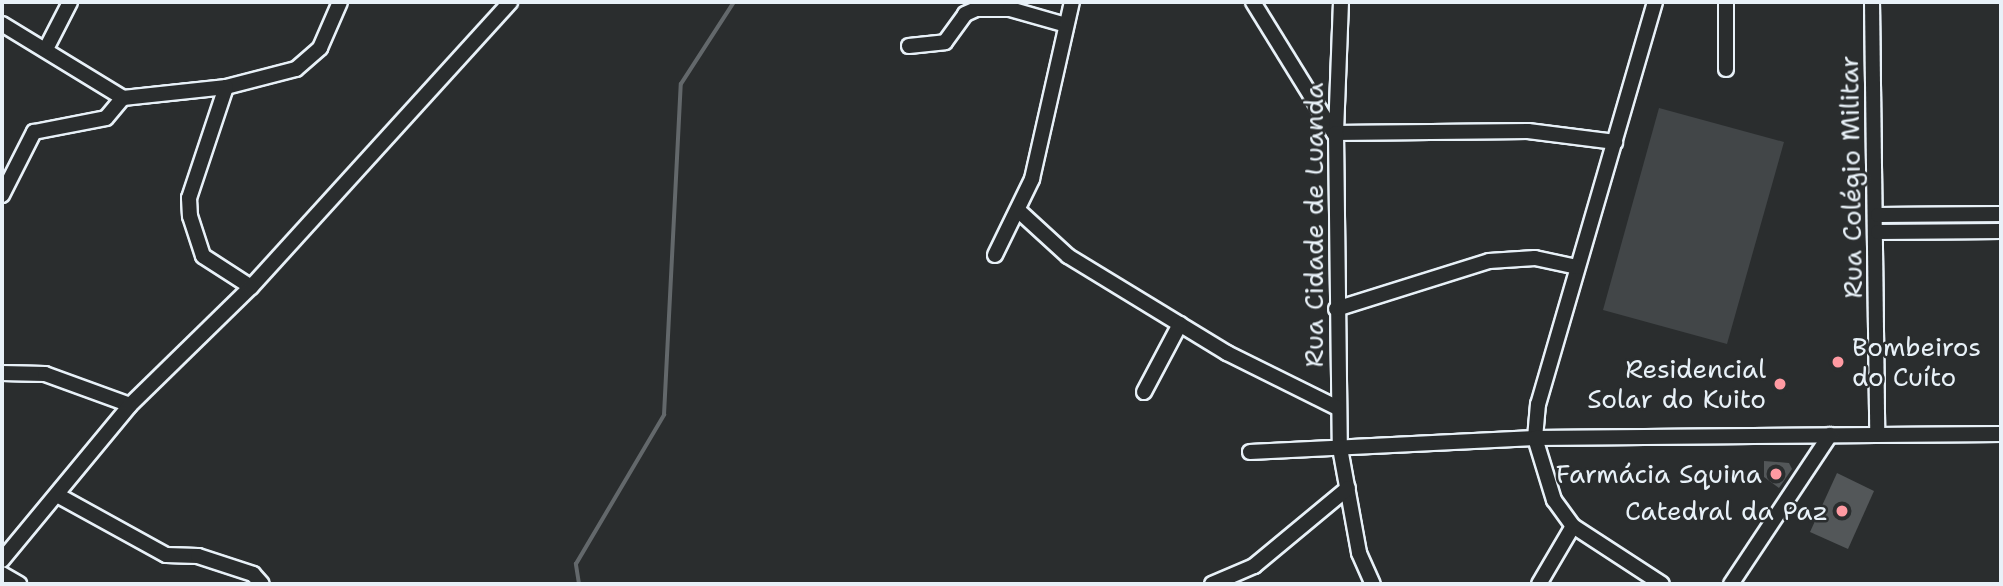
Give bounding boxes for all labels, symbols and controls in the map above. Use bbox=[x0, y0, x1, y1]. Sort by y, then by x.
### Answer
street label: Rua Colégio Militar bbox=[1833, 55, 1869, 299]
street label: Rua Cidade de Luanda bbox=[1298, 83, 1330, 367]
place label: Bombeiros do Cuíto bbox=[1852, 331, 1981, 392]
place label: Residencial Solar do Kuito bbox=[1587, 353, 1766, 414]
marker: Bombeiros do Cuíto bbox=[1830, 354, 1846, 370]
marker: Residencial Solar do Kuito bbox=[1772, 376, 1788, 392]
place label: Farmácia Squina bbox=[1556, 458, 1762, 490]
marker: Farmácia Squina bbox=[1768, 466, 1784, 482]
place label: Catedral da Paz bbox=[1625, 495, 1828, 527]
marker: Catedral da Paz bbox=[1834, 503, 1850, 519]

